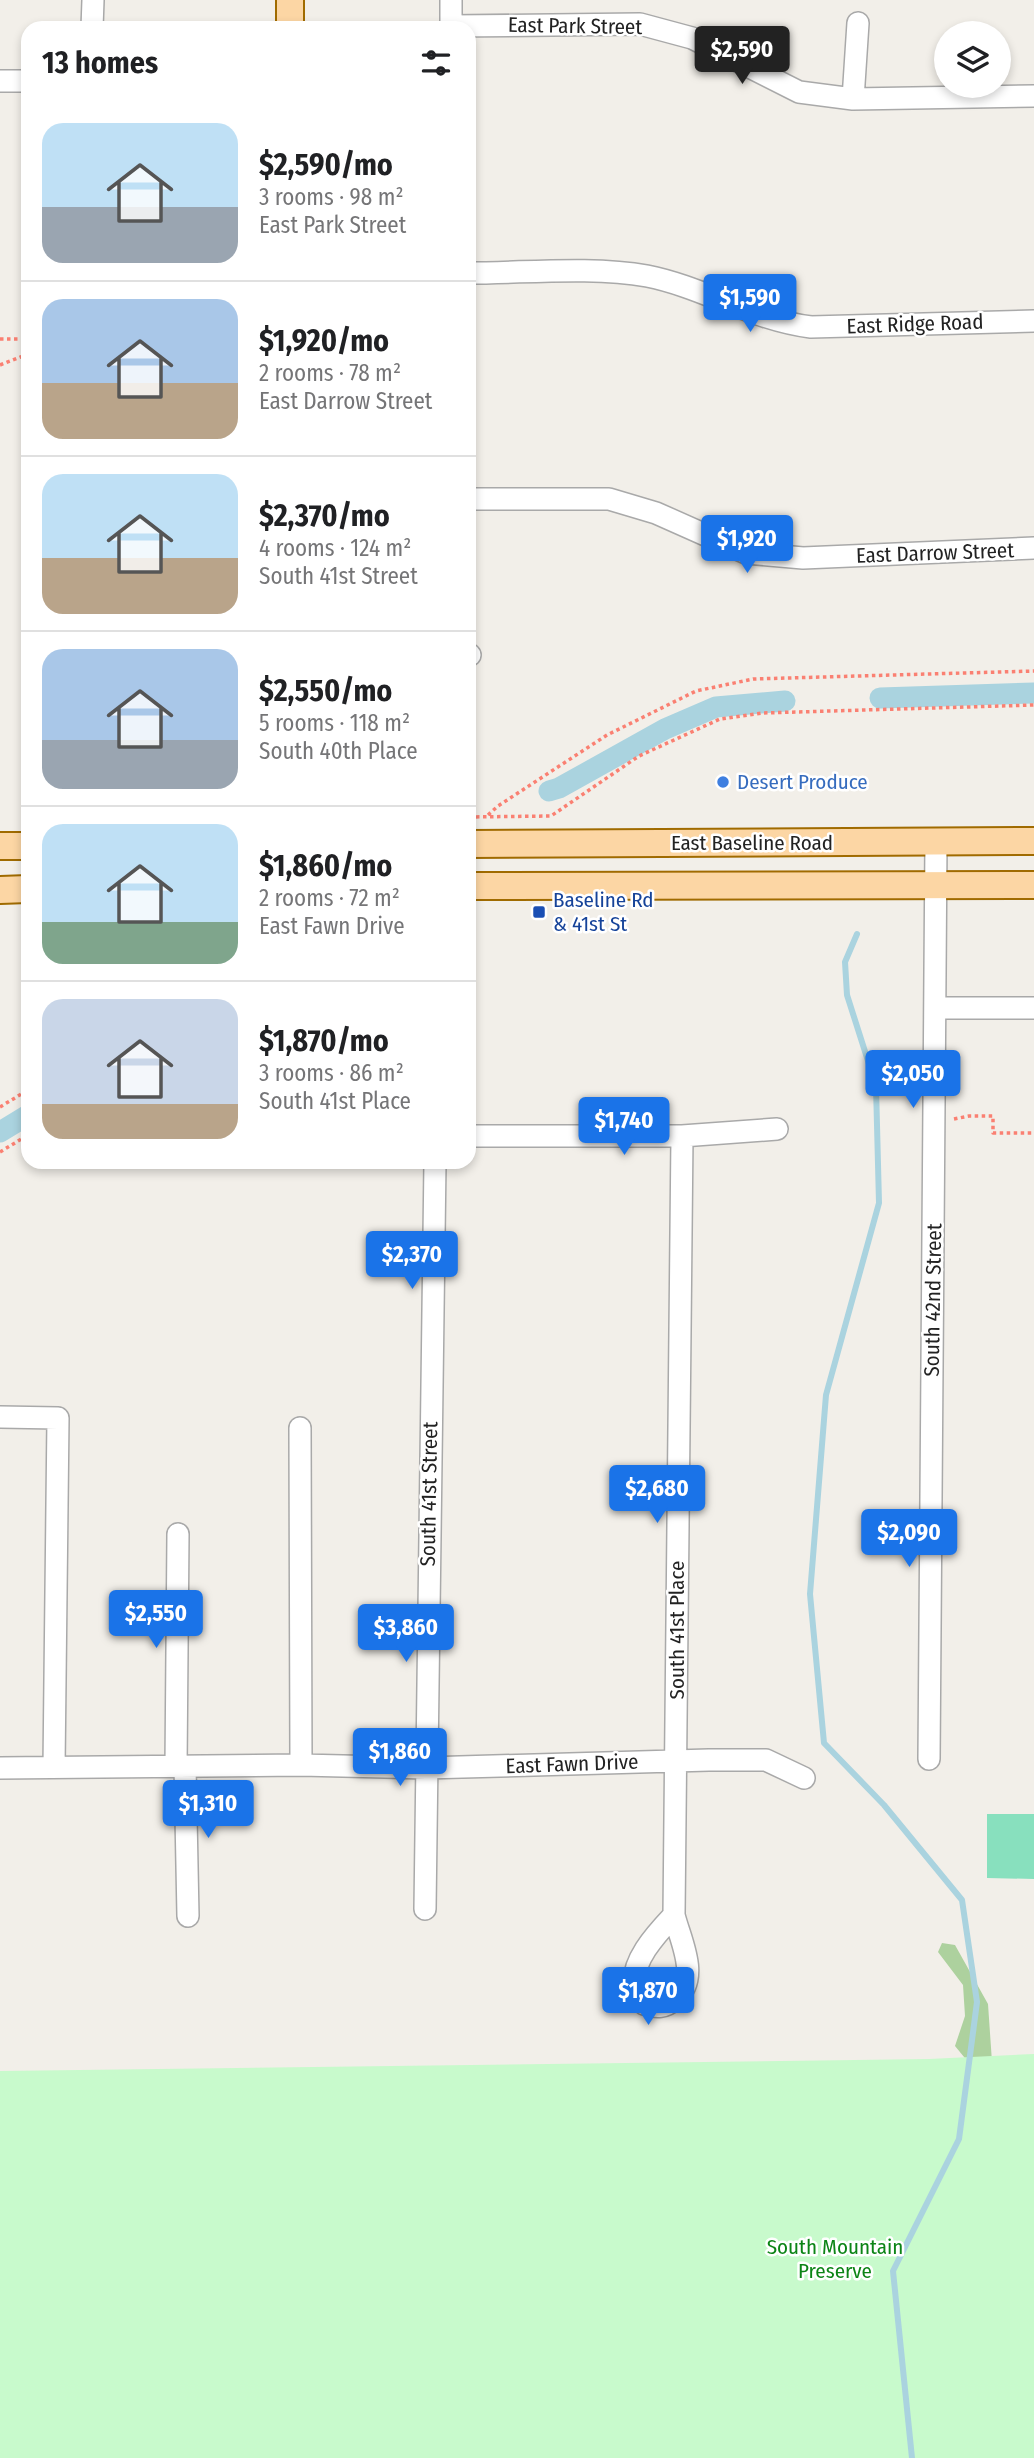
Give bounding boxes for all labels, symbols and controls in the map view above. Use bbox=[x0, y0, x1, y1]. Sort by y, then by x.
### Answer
street label: East Park Street bbox=[508, 12, 643, 40]
map controls bbox=[934, 21, 1011, 98]
button: layers bbox=[934, 21, 1011, 98]
pin: $2,590 bbox=[685, 27, 799, 86]
text: $2,590 bbox=[711, 35, 773, 63]
icon: filters bbox=[417, 44, 455, 82]
text: 13 homes bbox=[42, 45, 158, 81]
text: $2,590/mo bbox=[259, 147, 393, 183]
icon: home bbox=[98, 151, 182, 235]
text: 3 rooms · 98 m² bbox=[259, 183, 404, 211]
text: East Park Street bbox=[259, 211, 406, 239]
pin: $1,590 bbox=[693, 274, 807, 334]
text: $1,590 bbox=[719, 283, 781, 311]
street label: East Ridge Road bbox=[846, 309, 984, 339]
text: $1,920/mo bbox=[259, 323, 389, 359]
icon: home bbox=[98, 327, 182, 411]
text: 2 rooms · 78 m² bbox=[259, 359, 401, 387]
text: East Darrow Street bbox=[259, 387, 432, 415]
text: $2,370/mo bbox=[259, 498, 390, 534]
icon: home bbox=[98, 502, 182, 586]
pin: $1,920 bbox=[690, 516, 804, 575]
text: $1,920 bbox=[717, 524, 777, 552]
text: 4 rooms · 124 m² bbox=[259, 534, 411, 562]
street label: East Darrow Street bbox=[855, 537, 1015, 569]
text: South 41st Street bbox=[259, 562, 418, 590]
text: $2,550/mo bbox=[259, 673, 392, 709]
icon: home bbox=[98, 677, 182, 761]
text: 5 rooms · 118 m² bbox=[259, 709, 410, 737]
text: South 40th Place bbox=[259, 737, 418, 765]
place label: Desert Produce bbox=[737, 769, 868, 795]
marker: Desert Produce bbox=[715, 774, 731, 790]
street label: East Baseline Road bbox=[671, 830, 833, 856]
text: $1,860/mo bbox=[259, 848, 392, 884]
icon: home bbox=[98, 852, 182, 936]
text: 2 rooms · 72 m² bbox=[259, 884, 400, 912]
place label: Baseline Rd & 41st St bbox=[553, 887, 654, 937]
marker: Baseline Rd & 41st St bbox=[531, 904, 547, 920]
text: East Fawn Drive bbox=[259, 912, 405, 940]
text: $1,870/mo bbox=[259, 1023, 389, 1059]
icon: home bbox=[98, 1027, 182, 1111]
pin: $2,050 bbox=[856, 1050, 970, 1110]
text: 3 rooms · 86 m² bbox=[259, 1059, 404, 1087]
text: $2,050 bbox=[881, 1059, 945, 1087]
text: South 41st Place bbox=[259, 1087, 411, 1115]
pin: $1,740 bbox=[567, 1098, 681, 1157]
text: $1,740 bbox=[594, 1106, 654, 1134]
street label: South 42nd Street bbox=[919, 1223, 947, 1377]
pin: $2,370 bbox=[355, 1232, 469, 1291]
text: $2,370 bbox=[382, 1240, 442, 1268]
street label: South 41st Street bbox=[415, 1421, 443, 1567]
pin: $2,680 bbox=[600, 1466, 714, 1525]
text: $2,680 bbox=[625, 1474, 689, 1502]
pin: $2,090 bbox=[852, 1510, 966, 1569]
text: $2,090 bbox=[877, 1518, 941, 1546]
street label: South 41st Place bbox=[664, 1561, 690, 1699]
pin: $2,550 bbox=[99, 1590, 213, 1650]
text: $2,550 bbox=[125, 1599, 187, 1627]
pin: $3,860 bbox=[349, 1604, 463, 1664]
text: $3,860 bbox=[374, 1613, 438, 1641]
pin: $1,860 bbox=[343, 1728, 457, 1788]
text: $1,860 bbox=[369, 1737, 431, 1765]
street label: East Fawn Drive bbox=[505, 1749, 639, 1779]
pin: $1,310 bbox=[151, 1780, 265, 1840]
text: $1,310 bbox=[179, 1789, 237, 1817]
pin: $1,870 bbox=[591, 1968, 705, 2027]
text: $1,870 bbox=[618, 1976, 678, 2004]
park label: South Mountain Preserve bbox=[767, 2234, 903, 2284]

